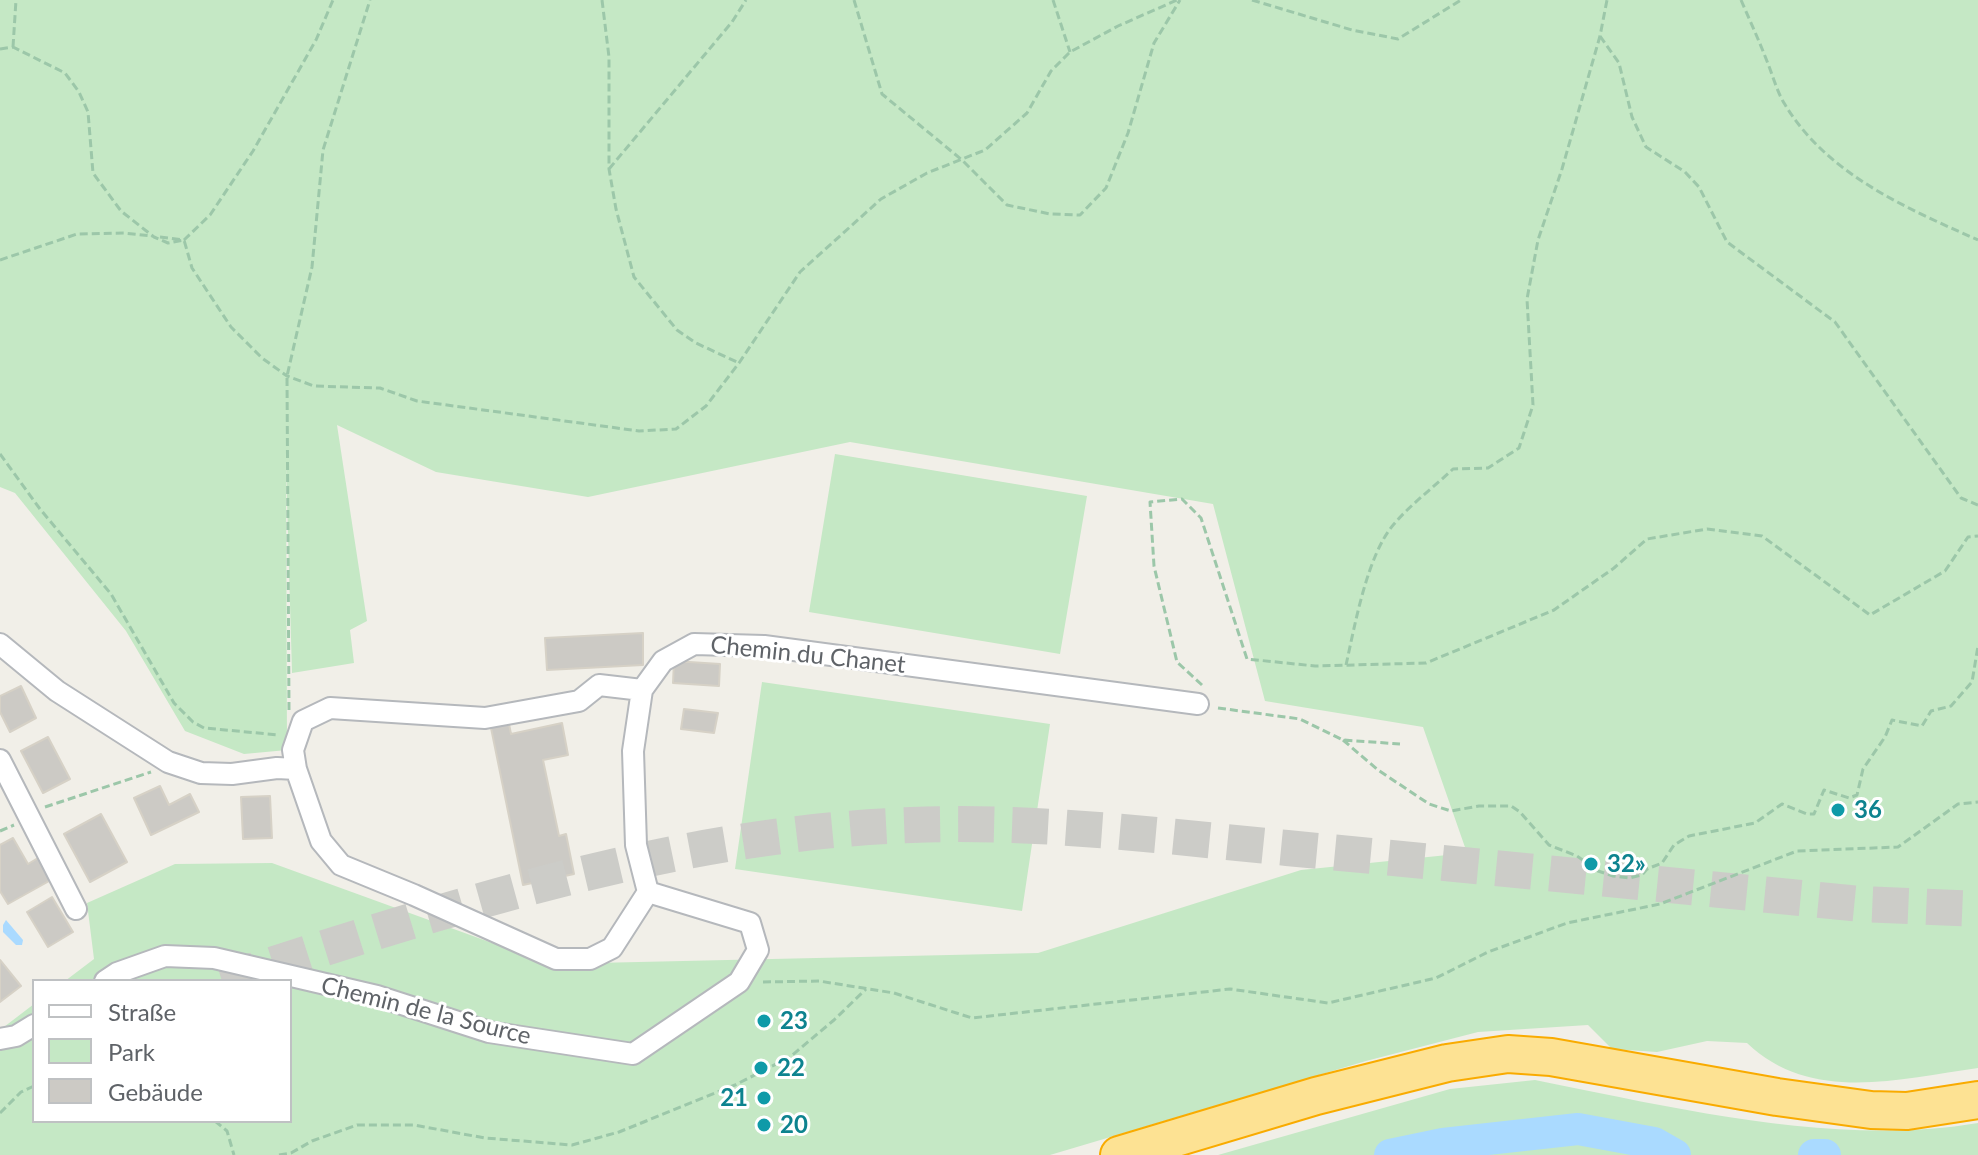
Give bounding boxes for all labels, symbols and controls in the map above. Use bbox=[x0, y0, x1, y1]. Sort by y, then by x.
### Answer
street label: Chemin du Chanet bbox=[709, 630, 907, 680]
place label: 36 bbox=[1854, 796, 1882, 824]
marker: 36 bbox=[1829, 801, 1847, 819]
place label: 32» bbox=[1607, 850, 1646, 878]
marker: 32» bbox=[1582, 855, 1600, 873]
street label: Chemin de la Source bbox=[318, 971, 534, 1051]
legend bbox=[32, 979, 292, 1123]
text: Straße bbox=[108, 997, 176, 1026]
place label: 23 bbox=[780, 1007, 808, 1035]
marker: 23 bbox=[755, 1012, 773, 1030]
text: Park bbox=[108, 1037, 155, 1066]
place label: 22 bbox=[777, 1054, 805, 1082]
marker: 22 bbox=[752, 1059, 770, 1077]
text: Gebäude bbox=[108, 1077, 203, 1106]
place label: 21 bbox=[720, 1084, 748, 1112]
marker: 21 bbox=[755, 1089, 773, 1107]
place label: 20 bbox=[780, 1111, 808, 1139]
marker: 20 bbox=[755, 1116, 773, 1134]

